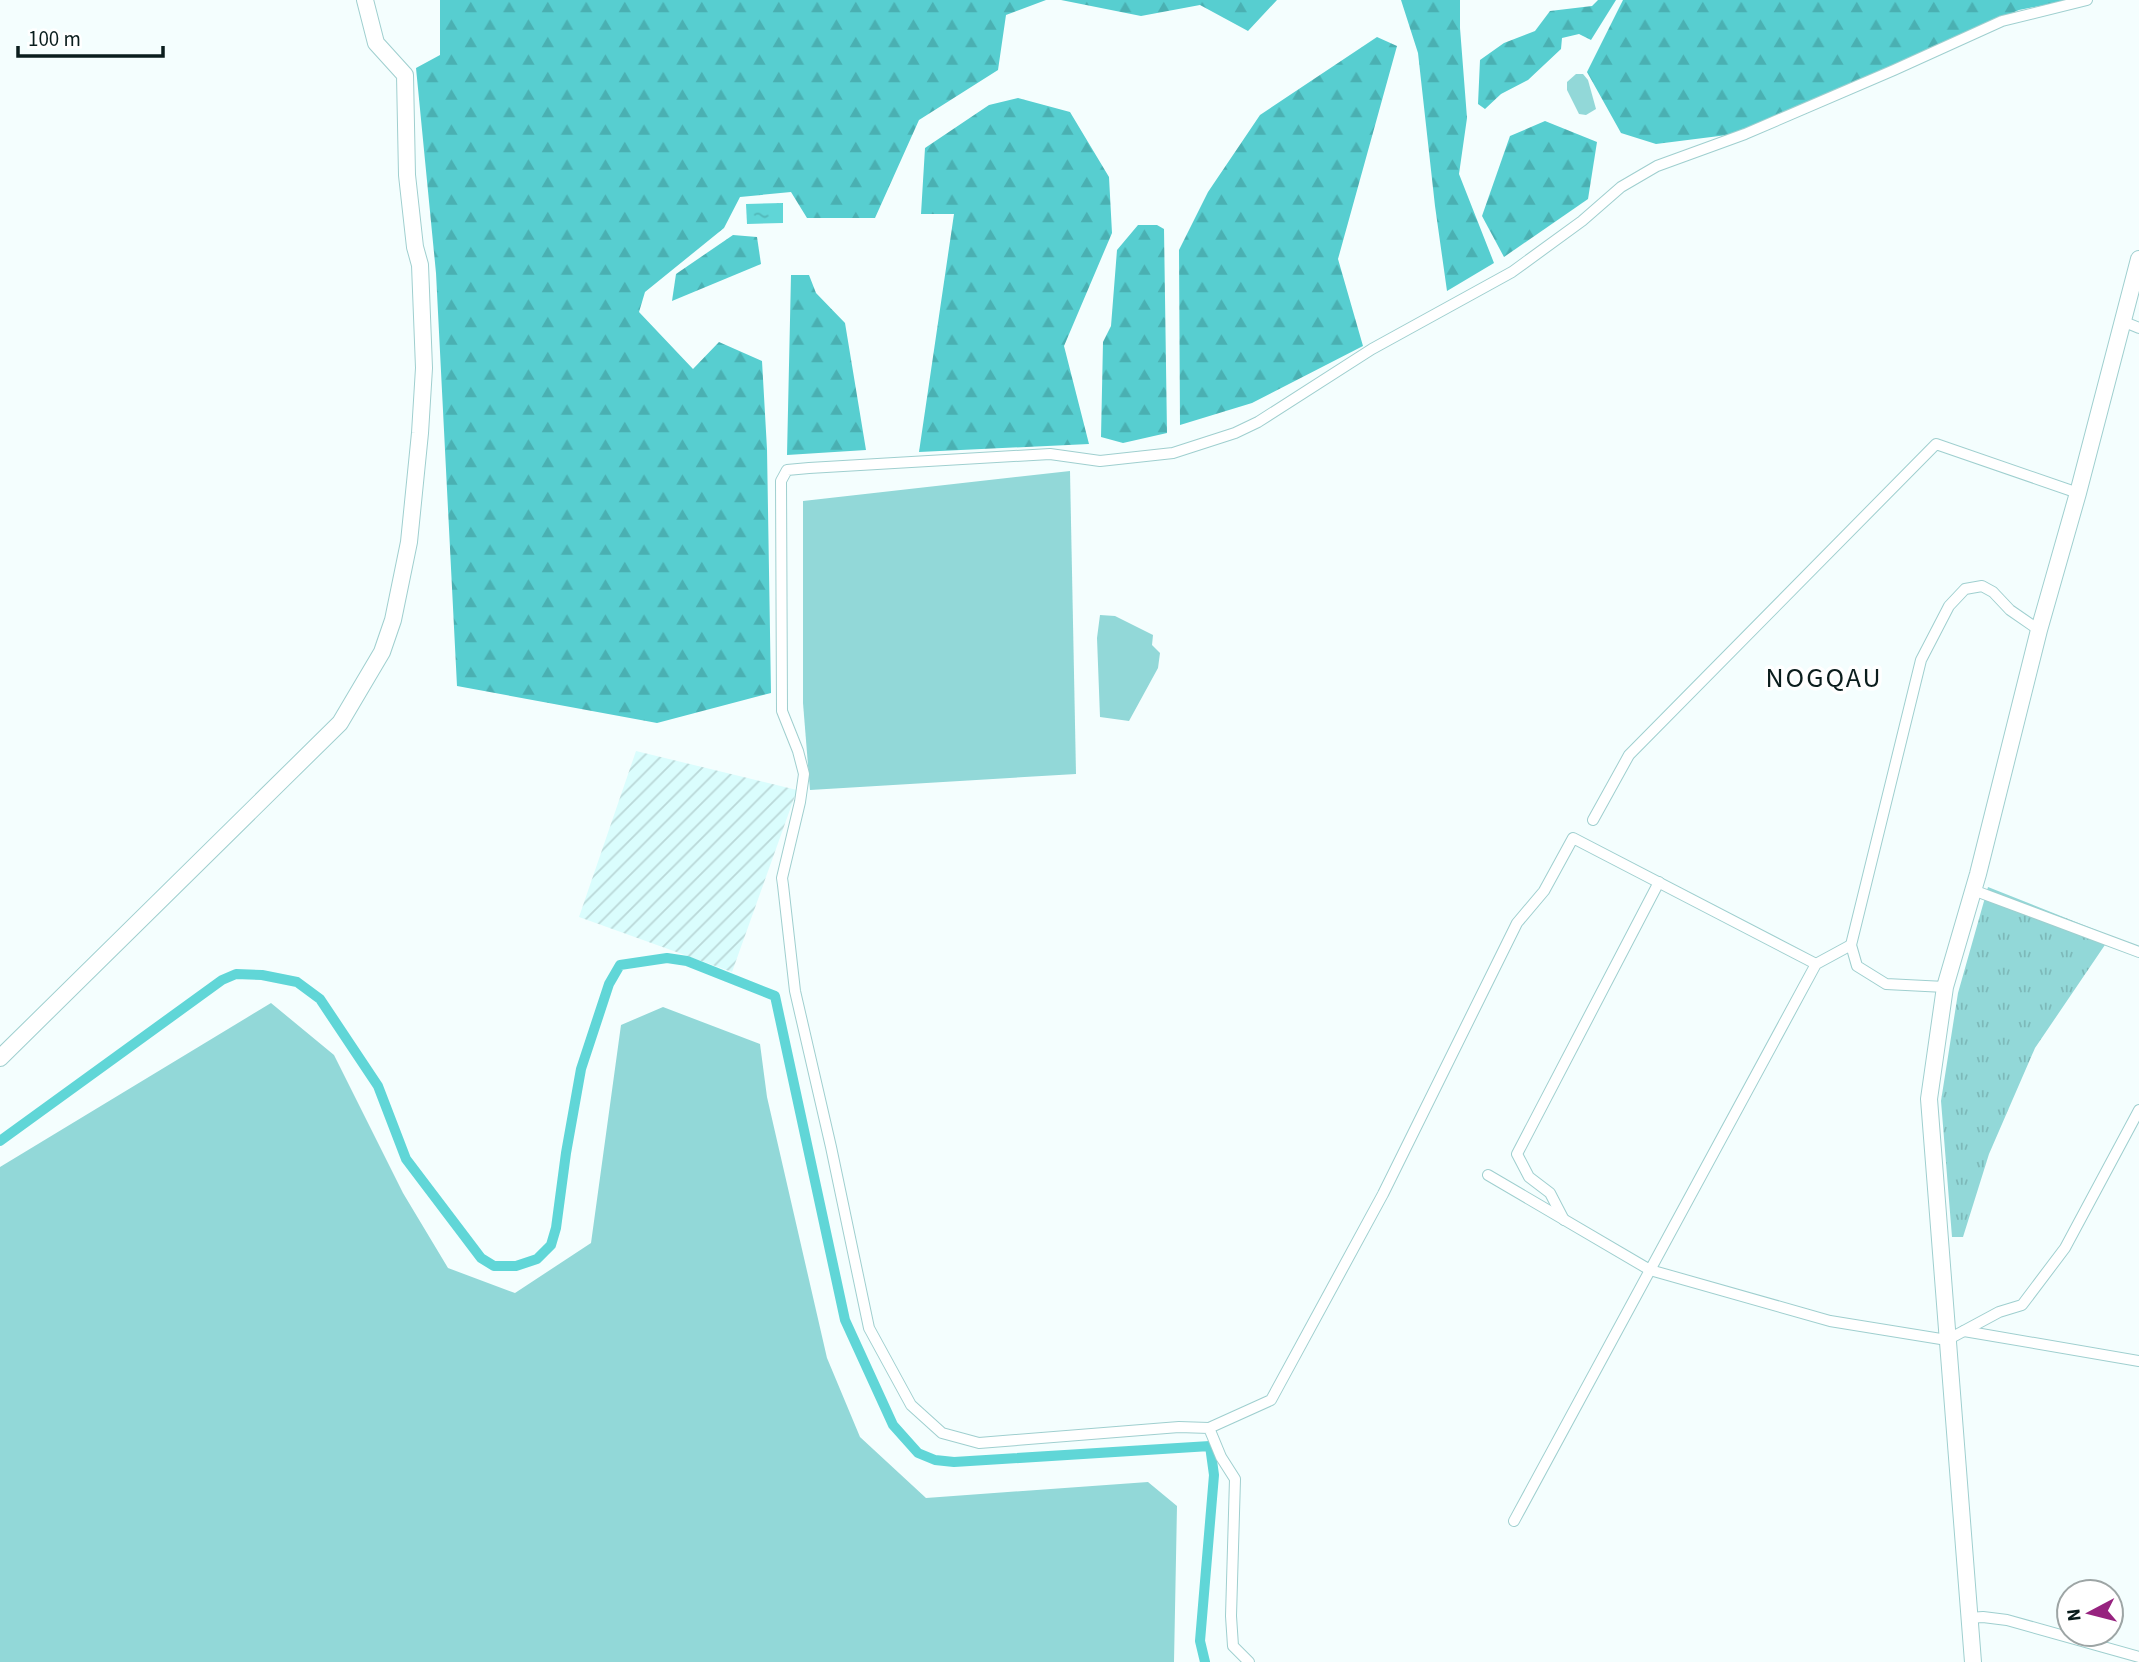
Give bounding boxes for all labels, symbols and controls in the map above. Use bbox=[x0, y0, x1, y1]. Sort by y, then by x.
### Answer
scale bar bbox=[18, 14, 163, 58]
text: 100 m bbox=[28, 24, 81, 54]
district label: NOGQAU bbox=[1765, 658, 1883, 698]
north arrow bbox=[2055, 1578, 2125, 1648]
text: N bbox=[2060, 1607, 2089, 1623]

